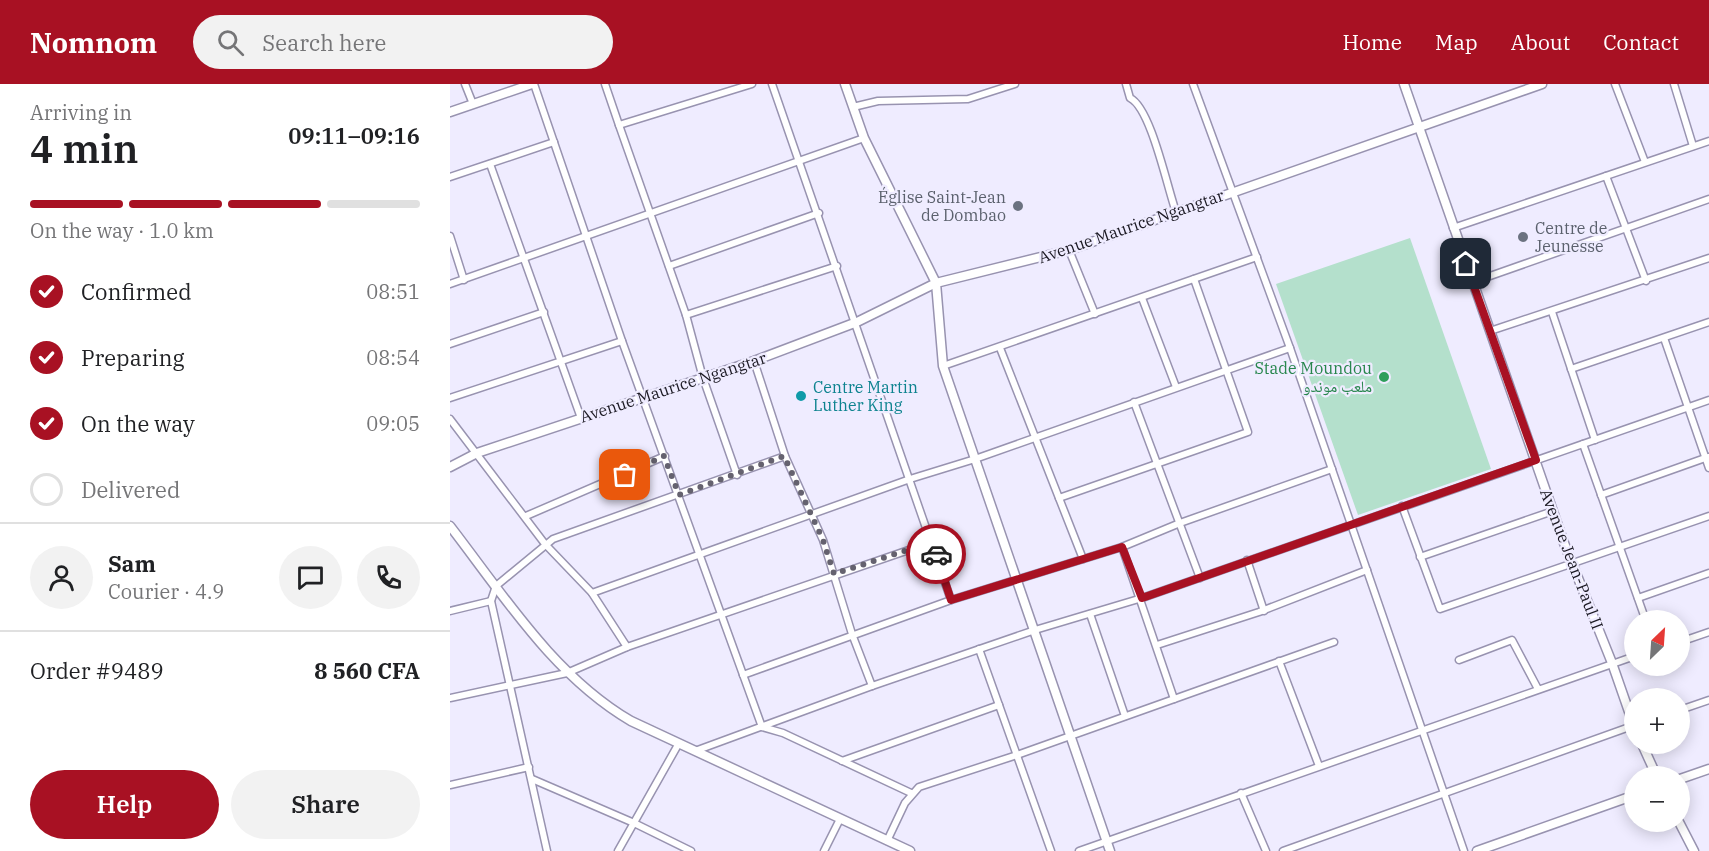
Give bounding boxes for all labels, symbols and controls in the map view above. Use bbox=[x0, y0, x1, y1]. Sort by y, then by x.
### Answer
search box bbox=[193, 15, 613, 69]
text: Nomnom bbox=[30, 24, 157, 61]
icon: search bbox=[214, 26, 247, 59]
text: Search here bbox=[262, 28, 386, 57]
text: Home bbox=[1342, 28, 1402, 56]
text: Map bbox=[1435, 28, 1478, 56]
text: About bbox=[1511, 28, 1570, 56]
text: Contact bbox=[1603, 28, 1679, 56]
text: Arriving in bbox=[30, 99, 132, 126]
text: 09:11–09:16 bbox=[288, 121, 420, 150]
text: 4 min bbox=[30, 123, 138, 174]
street label: Avenue Maurice Ngangtar bbox=[1036, 185, 1226, 267]
place label: Église Saint-Jean de Dombao bbox=[878, 186, 1006, 225]
marker: Église Saint-Jean de Dombao bbox=[1011, 199, 1025, 213]
text: On the way · 1.0 km bbox=[30, 217, 214, 244]
place label: Centre de Jeunesse bbox=[1535, 218, 1607, 256]
marker: Centre de Jeunesse bbox=[1516, 230, 1530, 244]
pin bbox=[1440, 238, 1491, 289]
icon: home bbox=[1449, 247, 1482, 280]
icon: check bbox=[30, 275, 63, 308]
text: Confirmed bbox=[81, 277, 192, 306]
text: 08:51 bbox=[366, 278, 420, 305]
icon: check bbox=[30, 341, 63, 374]
text: Preparing bbox=[81, 343, 185, 372]
text: 08:54 bbox=[366, 344, 420, 371]
street label: Avenue Maurice Ngangtar bbox=[577, 347, 769, 427]
place label: Stade Moundou ملعب موندو bbox=[1254, 358, 1372, 396]
marker: Stade Moundou ملعب موندو bbox=[1377, 370, 1391, 384]
place label: Centre Martin Luther King bbox=[813, 377, 918, 415]
marker: Centre Martin Luther King bbox=[794, 389, 808, 403]
icon: check bbox=[30, 407, 63, 440]
text: On the way bbox=[81, 409, 195, 438]
text: 09:05 bbox=[366, 410, 420, 437]
pin bbox=[599, 449, 650, 500]
icon: bag bbox=[608, 458, 641, 491]
text: Delivered bbox=[81, 475, 180, 504]
street label: Avenue Jean-Paul II bbox=[1536, 486, 1608, 632]
courier bbox=[906, 524, 966, 584]
icon: car bbox=[920, 538, 953, 571]
button: person bbox=[30, 546, 93, 609]
button: chat bbox=[279, 546, 342, 609]
button: phone bbox=[357, 546, 420, 609]
text: Sam bbox=[108, 549, 156, 578]
text: Courier · 4.9 bbox=[108, 578, 224, 605]
north arrow bbox=[1624, 610, 1690, 676]
map controls bbox=[1624, 610, 1690, 832]
text: Order #9489 bbox=[30, 656, 164, 685]
text: 8 560 CFA bbox=[314, 656, 420, 685]
button: + bbox=[1624, 688, 1690, 754]
button: − bbox=[1624, 766, 1690, 832]
button: Help bbox=[30, 770, 219, 839]
button: Share bbox=[231, 770, 420, 839]

